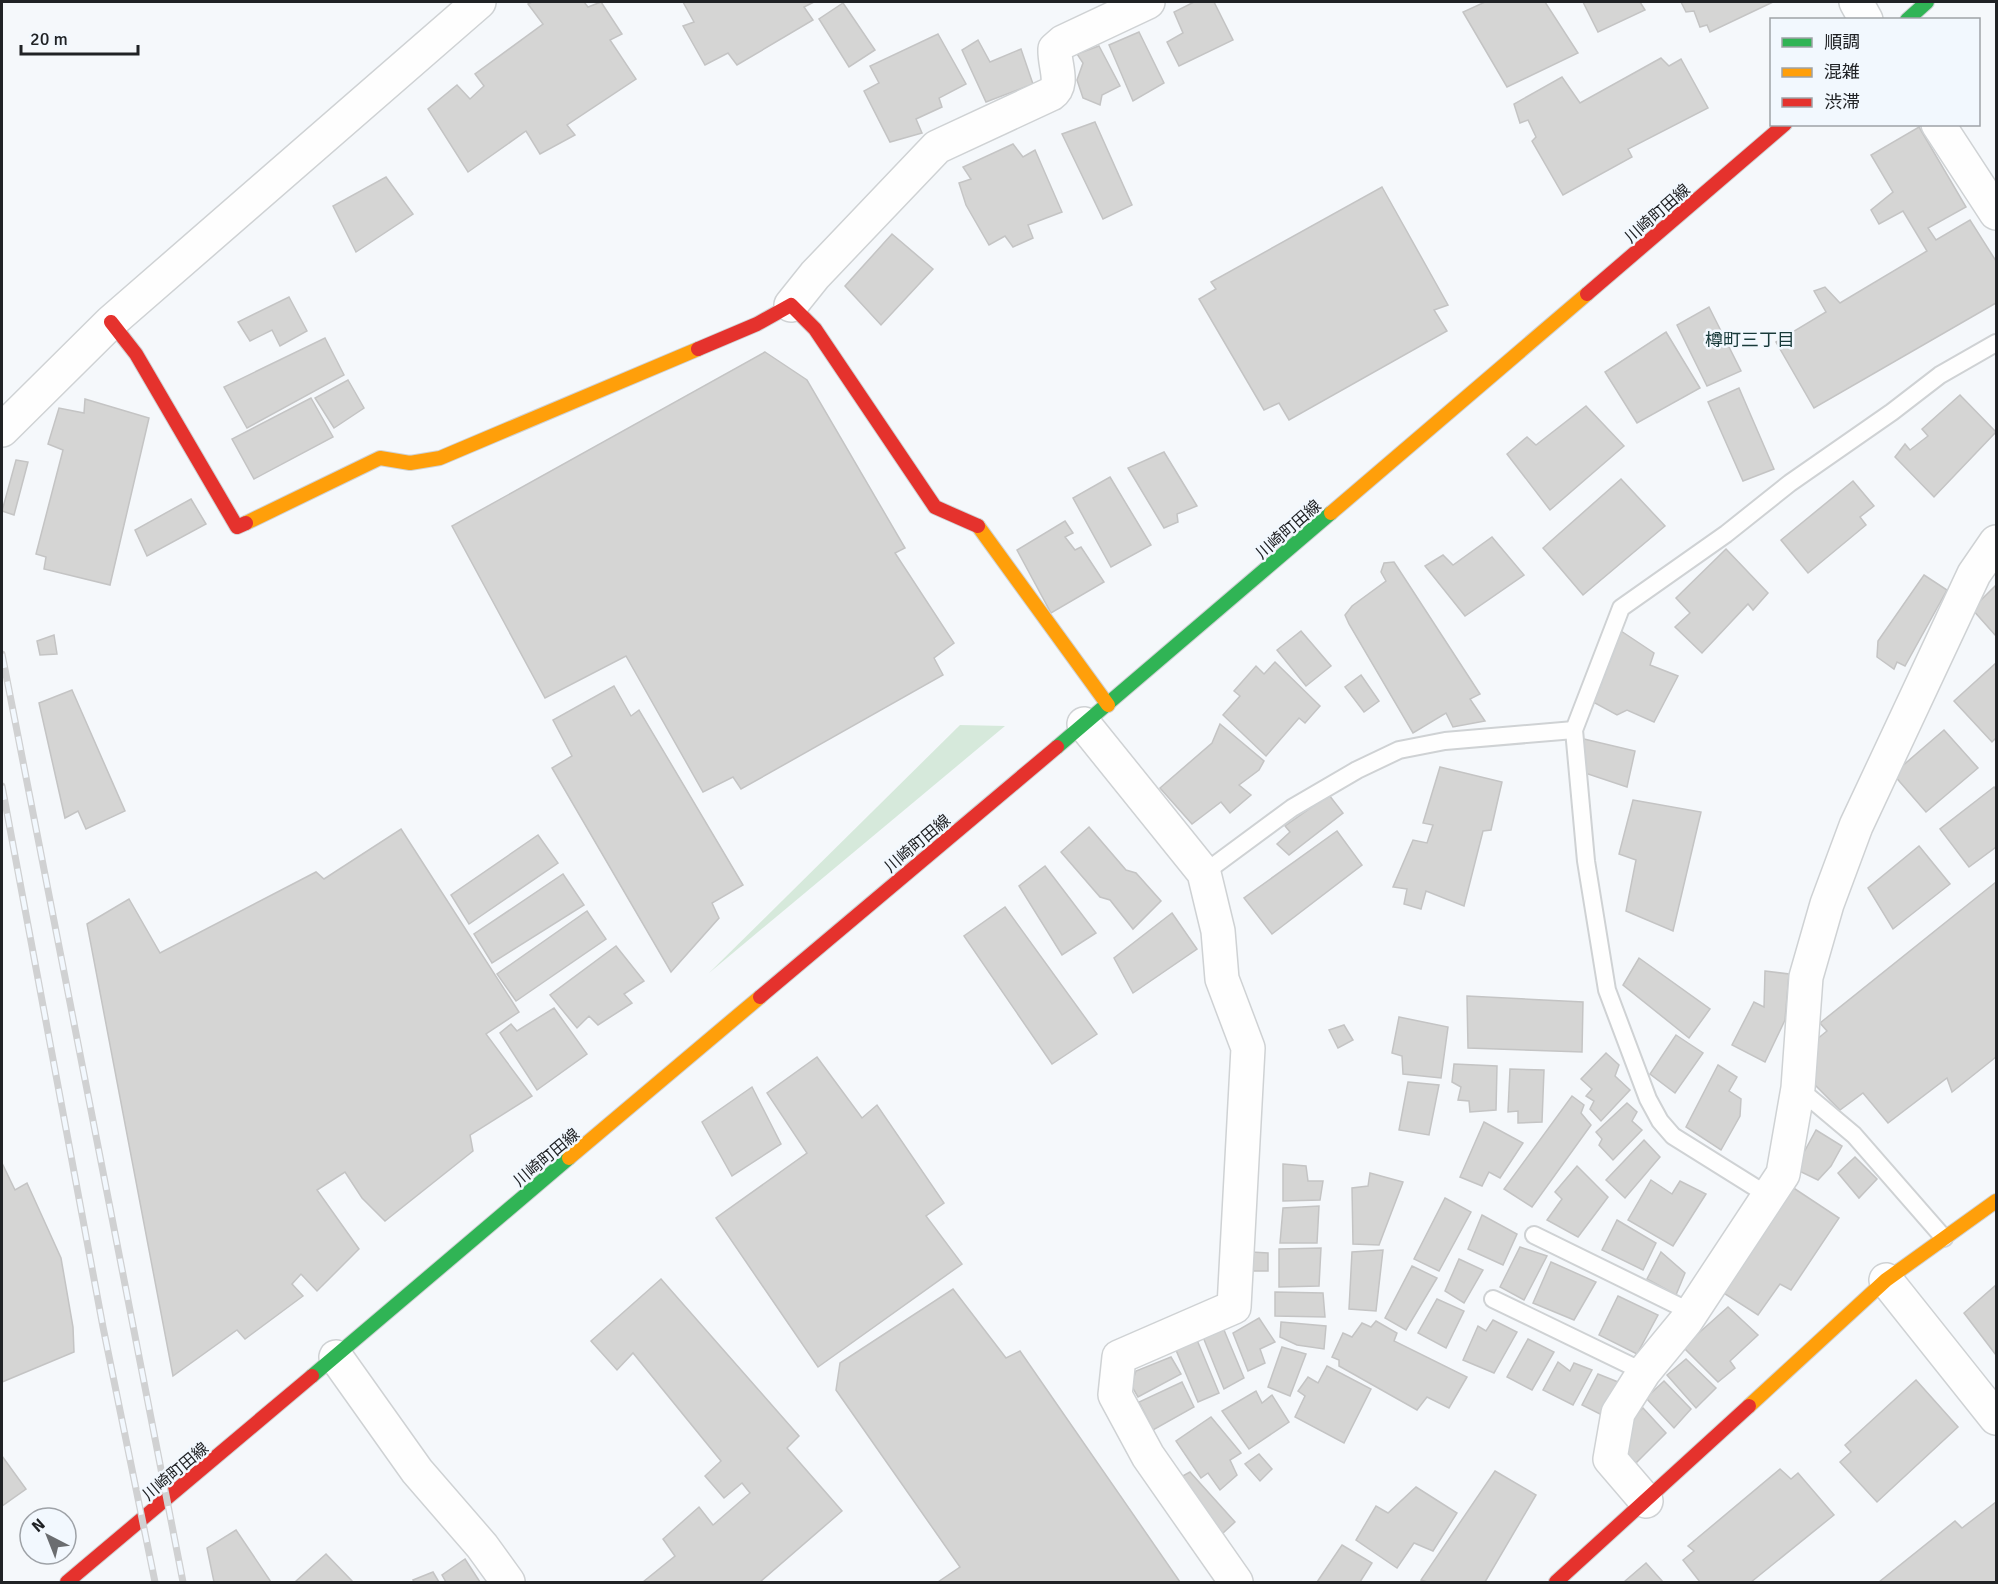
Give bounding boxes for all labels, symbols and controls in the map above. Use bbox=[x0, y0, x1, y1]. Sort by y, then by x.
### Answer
scale bar bbox=[21, 18, 138, 56]
legend bbox=[1770, 18, 1980, 126]
text: 20 m bbox=[30, 28, 68, 50]
text: 順調 bbox=[1824, 31, 1860, 53]
text: 混雑 bbox=[1824, 61, 1860, 83]
text: 渋滞 bbox=[1824, 91, 1860, 113]
street label: 川崎町田線 bbox=[1621, 180, 1694, 248]
district label: 樽町三丁目 bbox=[1705, 329, 1795, 351]
street label: 川崎町田線 bbox=[1252, 496, 1325, 564]
street label: 川崎町田線 bbox=[881, 810, 955, 877]
street label: 川崎町田線 bbox=[510, 1124, 584, 1191]
street label: 川崎町田線 bbox=[139, 1438, 213, 1505]
north arrow bbox=[18, 1506, 78, 1566]
text: N bbox=[28, 1514, 49, 1537]

